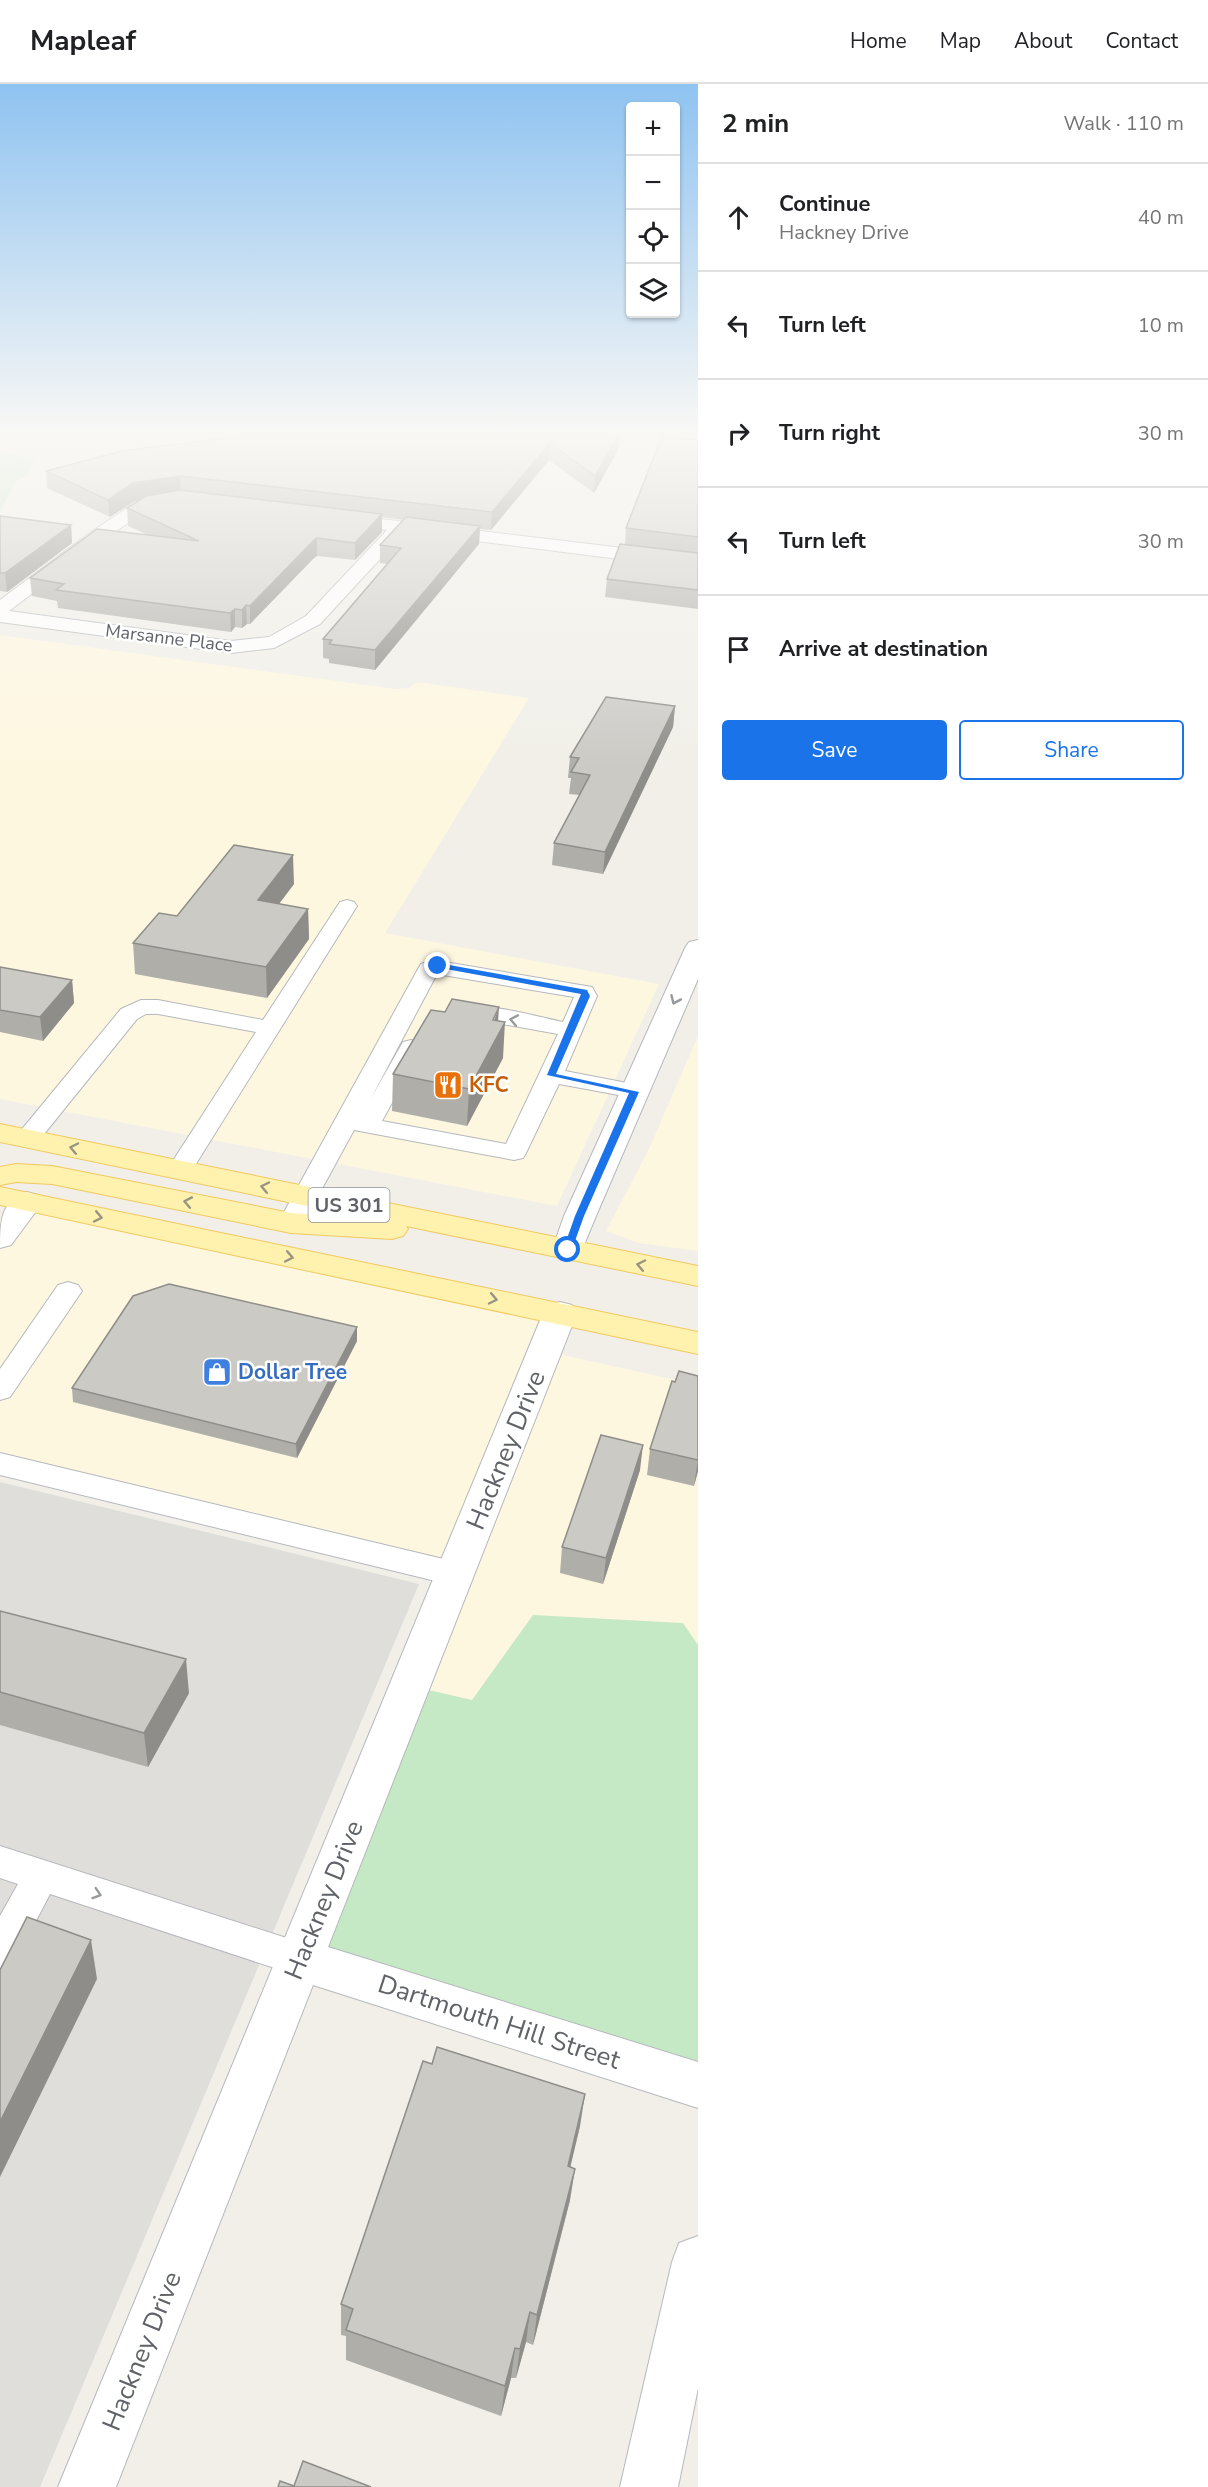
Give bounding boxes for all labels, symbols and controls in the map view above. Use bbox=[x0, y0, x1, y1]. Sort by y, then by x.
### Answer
text: Mapleaf bbox=[30, 22, 136, 60]
text: Home bbox=[850, 27, 907, 55]
text: Map bbox=[940, 27, 981, 55]
text: About bbox=[1014, 27, 1072, 55]
text: Contact bbox=[1105, 27, 1178, 55]
map controls bbox=[626, 102, 680, 318]
button: + bbox=[626, 102, 680, 156]
text: 2 min bbox=[722, 106, 789, 141]
text: Walk · 110 m bbox=[1064, 110, 1184, 137]
button: − bbox=[626, 156, 680, 210]
text: Continue bbox=[779, 189, 870, 219]
icon: ahead bbox=[722, 201, 755, 234]
text: 40 m bbox=[1138, 204, 1184, 231]
button: locate bbox=[626, 210, 680, 264]
text: Hackney Drive bbox=[779, 219, 909, 246]
button: layers bbox=[626, 264, 680, 318]
icon: left bbox=[722, 309, 755, 342]
text: Turn left bbox=[779, 310, 866, 340]
text: 10 m bbox=[1138, 312, 1184, 339]
icon: right bbox=[722, 417, 755, 450]
text: Turn right bbox=[779, 418, 880, 448]
text: 30 m bbox=[1138, 420, 1184, 447]
icon: left bbox=[722, 525, 755, 558]
text: Turn left bbox=[779, 526, 866, 556]
text: 30 m bbox=[1138, 528, 1184, 555]
street label: Marsanne Place bbox=[104, 618, 234, 658]
icon: arrive bbox=[722, 633, 755, 666]
text: Arrive at destination bbox=[779, 634, 988, 664]
button: Save bbox=[722, 720, 947, 780]
button: Share bbox=[959, 720, 1184, 780]
route end bbox=[424, 952, 450, 978]
one-way arrow bbox=[670, 993, 682, 1004]
one-way arrow bbox=[509, 1014, 519, 1027]
restaurant icon: KFC bbox=[432, 1069, 464, 1101]
place label: KFC bbox=[469, 1071, 509, 1099]
one-way arrow bbox=[69, 1142, 79, 1155]
one-way arrow bbox=[260, 1182, 270, 1195]
road number: US 301 bbox=[308, 1188, 389, 1222]
one-way arrow bbox=[183, 1196, 193, 1209]
one-way arrow bbox=[93, 1209, 103, 1222]
route start bbox=[554, 1236, 580, 1262]
one-way arrow bbox=[284, 1250, 294, 1263]
one-way arrow bbox=[636, 1259, 646, 1272]
one-way arrow bbox=[488, 1292, 498, 1305]
shop icon: Dollar Tree bbox=[201, 1356, 233, 1388]
place label: Dollar Tree bbox=[238, 1358, 347, 1386]
street label: Hackney Drive bbox=[458, 1365, 554, 1535]
street label: Hackney Drive bbox=[276, 1815, 372, 1985]
one-way arrow bbox=[91, 1886, 102, 1899]
street label: Dartmouth Hill Street bbox=[373, 1966, 625, 2078]
street label: Hackney Drive bbox=[94, 2266, 190, 2436]

